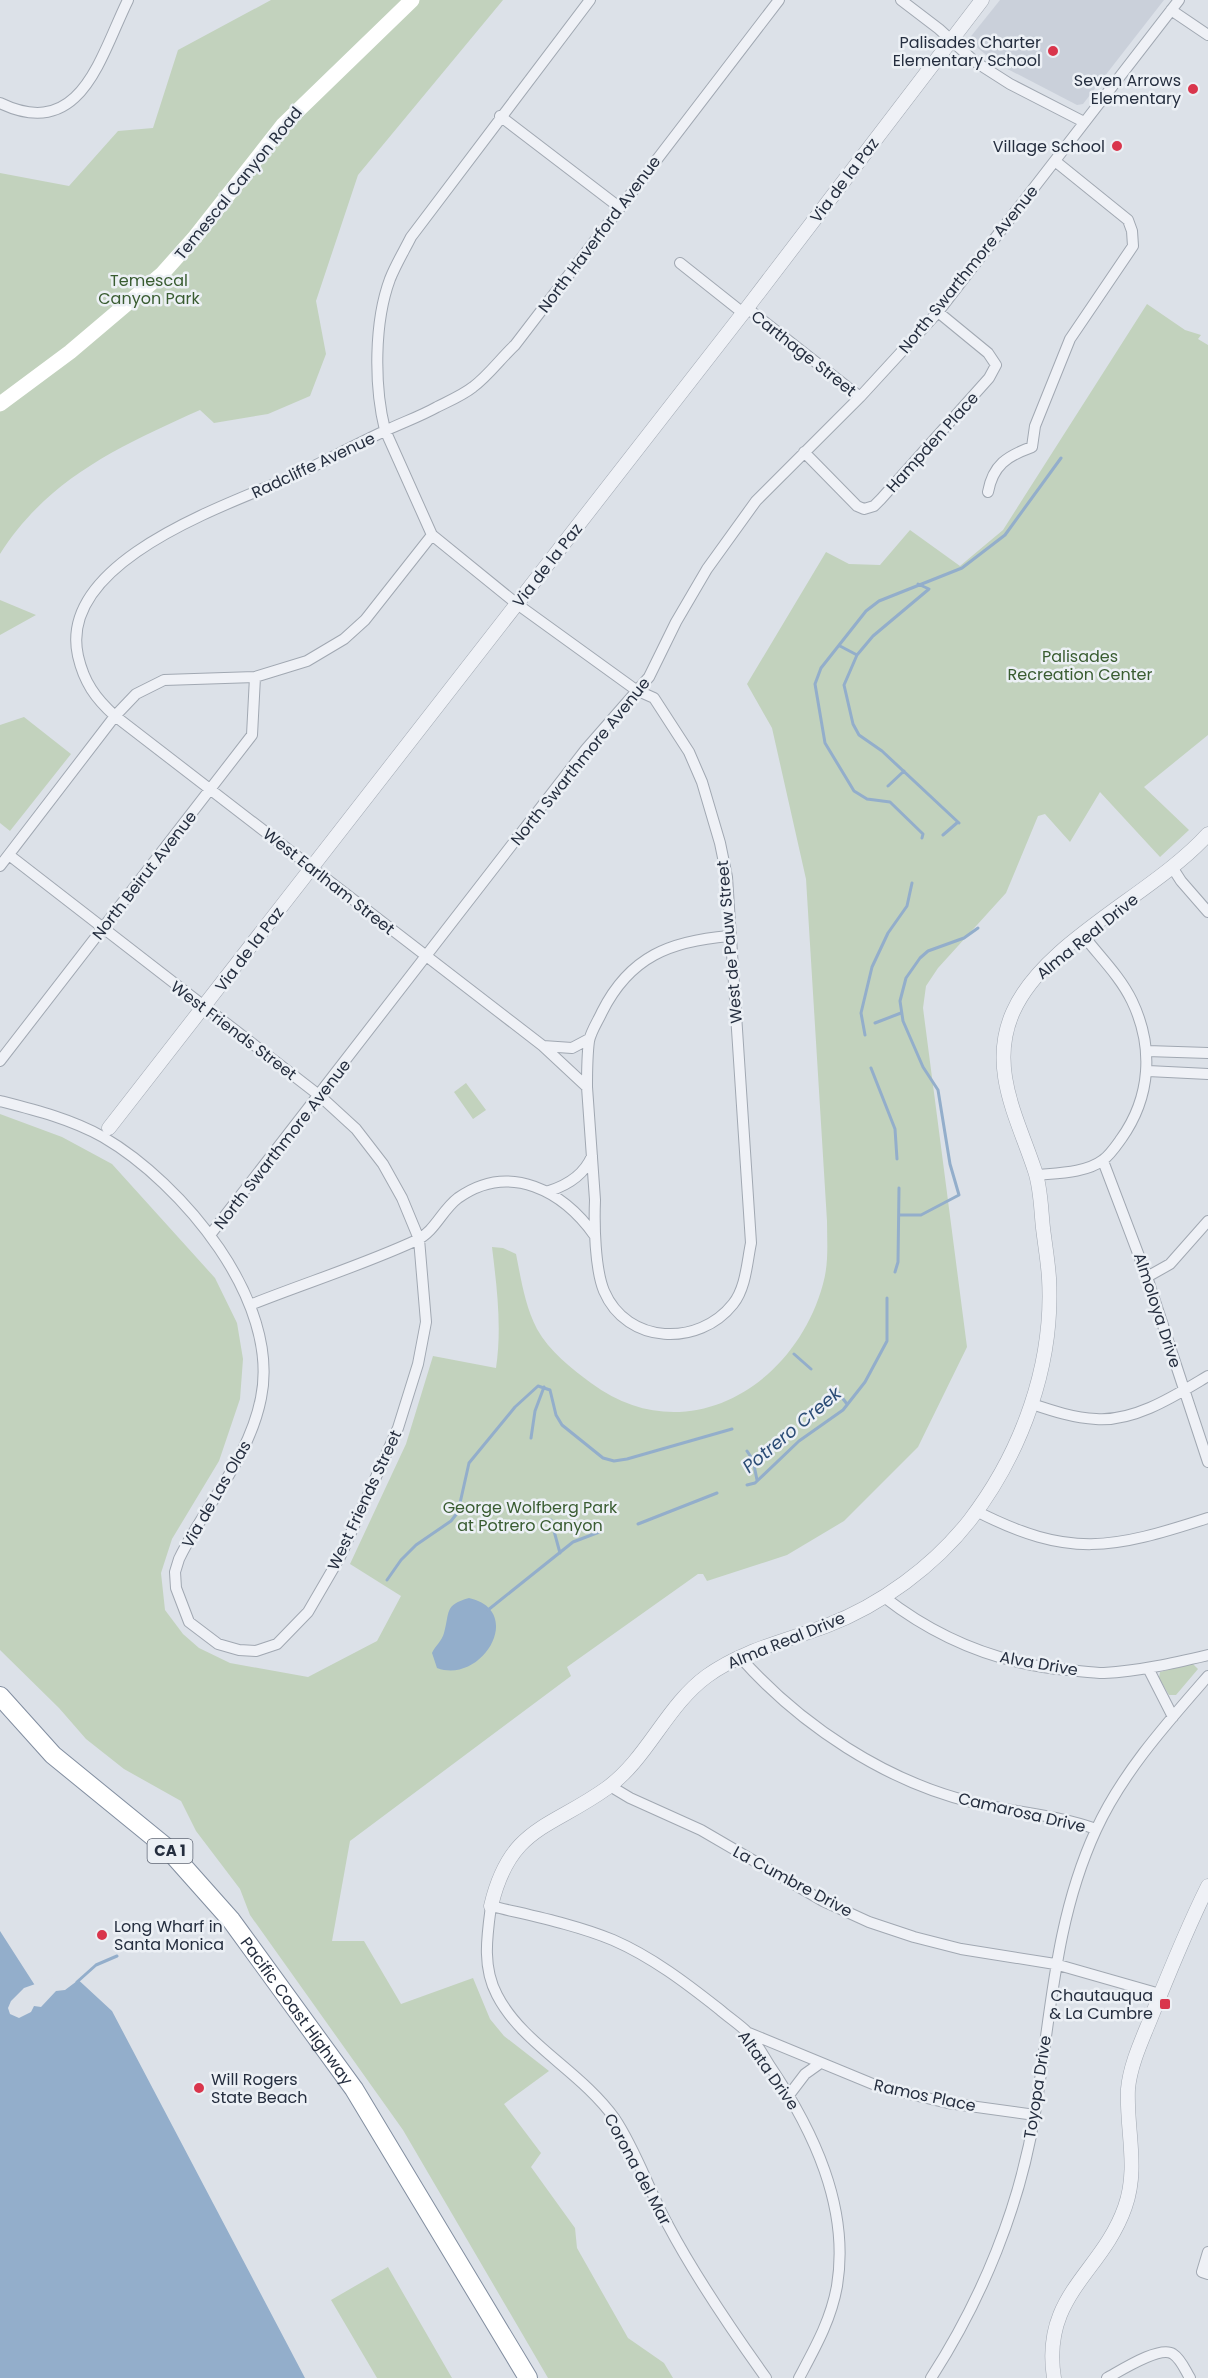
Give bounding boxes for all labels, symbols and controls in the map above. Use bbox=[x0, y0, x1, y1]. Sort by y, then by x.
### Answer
place label: Palisades Charter Elementary School bbox=[893, 31, 1041, 72]
marker: Palisades Charter Elementary School bbox=[1046, 44, 1060, 58]
place label: Seven Arrows Elementary bbox=[1074, 69, 1181, 110]
marker: Seven Arrows Elementary bbox=[1186, 82, 1200, 96]
street label: Temescal Canyon Road bbox=[169, 102, 307, 265]
street label: Via de la Paz bbox=[805, 133, 884, 228]
place label: Village School bbox=[993, 135, 1105, 158]
marker: Village School bbox=[1110, 139, 1124, 153]
street label: North Haverford Avenue bbox=[533, 151, 666, 318]
street label: North Swarthmore Avenue bbox=[893, 180, 1043, 358]
park label: Temescal Canyon Park bbox=[98, 269, 200, 310]
street label: Carthage Street bbox=[746, 305, 861, 402]
street label: Hampden Place bbox=[881, 387, 984, 498]
street label: Radcliffe Avenue bbox=[248, 427, 379, 504]
street label: Via de la Paz bbox=[507, 518, 588, 612]
park label: Palisades Recreation Center bbox=[1008, 645, 1152, 686]
street label: North Swarthmore Avenue bbox=[505, 672, 655, 850]
street label: North Beirut Avenue bbox=[87, 806, 202, 945]
street label: West Earlham Street bbox=[258, 823, 400, 940]
street label: West de Pauw Street bbox=[711, 859, 748, 1024]
street label: Alma Real Drive bbox=[1031, 888, 1143, 985]
street label: Via de la Paz bbox=[210, 902, 289, 997]
street label: West Friends Street bbox=[166, 975, 302, 1086]
street label: North Swarthmore Avenue bbox=[209, 1054, 356, 1234]
street label: Almoloya Drive bbox=[1128, 1250, 1187, 1371]
water label: Potrero Creek bbox=[737, 1380, 847, 1478]
street label: West Friends Street bbox=[322, 1426, 407, 1574]
street label: Via de Las Olas bbox=[176, 1436, 257, 1552]
park label: George Wolfberg Park at Potrero Canyon bbox=[443, 1496, 618, 1537]
street label: Alma Real Drive bbox=[724, 1606, 849, 1675]
street label: Alva Drive bbox=[998, 1645, 1080, 1682]
street label: Camarosa Drive bbox=[956, 1787, 1088, 1838]
road number: CA 1 bbox=[148, 1839, 192, 1863]
street label: La Cumbre Drive bbox=[729, 1840, 857, 1923]
place label: Long Wharf in Santa Monica bbox=[114, 1915, 224, 1956]
marker: Long Wharf in Santa Monica bbox=[95, 1928, 109, 1942]
street label: Pacific Coast Highway bbox=[235, 1932, 358, 2090]
place label: Chautauqua & La Cumbre bbox=[1049, 1984, 1153, 2025]
marker: Chautauqua & La Cumbre bbox=[1158, 1997, 1172, 2011]
street label: Altata Drive bbox=[733, 2026, 805, 2115]
street label: Toyopa Drive bbox=[1018, 2034, 1057, 2140]
place label: Will Rogers State Beach bbox=[211, 2068, 308, 2109]
street label: Ramos Place bbox=[872, 2073, 978, 2118]
marker: Will Rogers State Beach bbox=[192, 2081, 206, 2095]
street label: Corona del Mar bbox=[598, 2109, 677, 2229]

